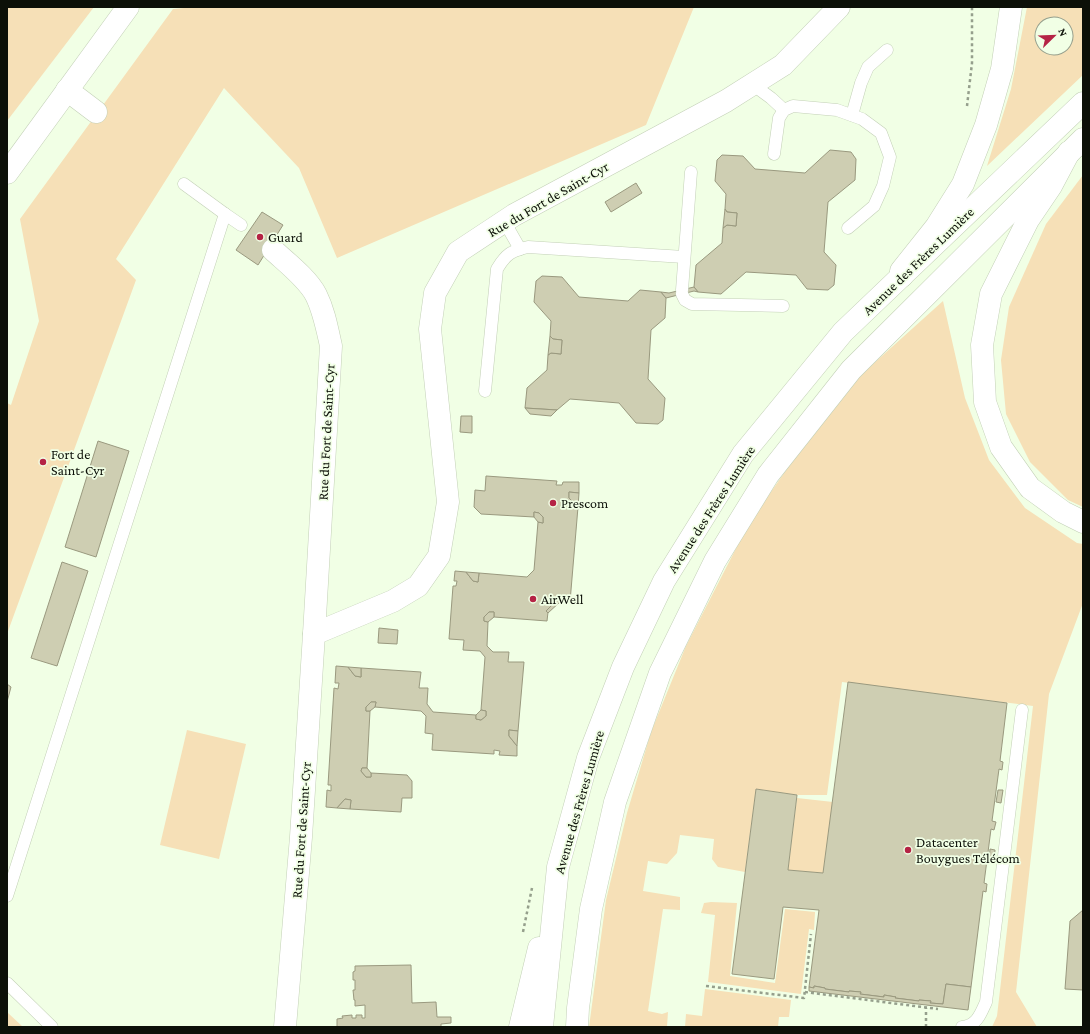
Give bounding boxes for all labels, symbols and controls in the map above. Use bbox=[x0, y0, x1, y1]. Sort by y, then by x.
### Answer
north arrow bbox=[1034, 16, 1074, 56]
text: N bbox=[1056, 26, 1070, 38]
street label: Rue du Fort de Saint-Cyr bbox=[485, 158, 611, 240]
street label: Avenue des Frères Lumière bbox=[859, 204, 977, 318]
place label: Guard bbox=[268, 229, 303, 245]
marker: Guard bbox=[255, 232, 265, 242]
street label: Rue du Fort de Saint-Cyr bbox=[314, 363, 338, 501]
street label: Avenue des Frères Lumière bbox=[664, 442, 758, 576]
place label: Fort de Saint-Cyr bbox=[51, 446, 105, 478]
marker: Fort de Saint-Cyr bbox=[38, 457, 48, 467]
place label: Prescom bbox=[561, 495, 608, 511]
marker: Prescom bbox=[548, 498, 558, 508]
place label: AirWell bbox=[541, 591, 584, 607]
marker: AirWell bbox=[528, 594, 538, 604]
street label: Avenue des Frères Lumière bbox=[551, 729, 607, 875]
street label: Rue du Fort de Saint-Cyr bbox=[288, 761, 314, 899]
place label: Datacenter Bouygues Télécom bbox=[916, 834, 1020, 866]
marker: Datacenter Bouygues Télécom bbox=[903, 845, 913, 855]

